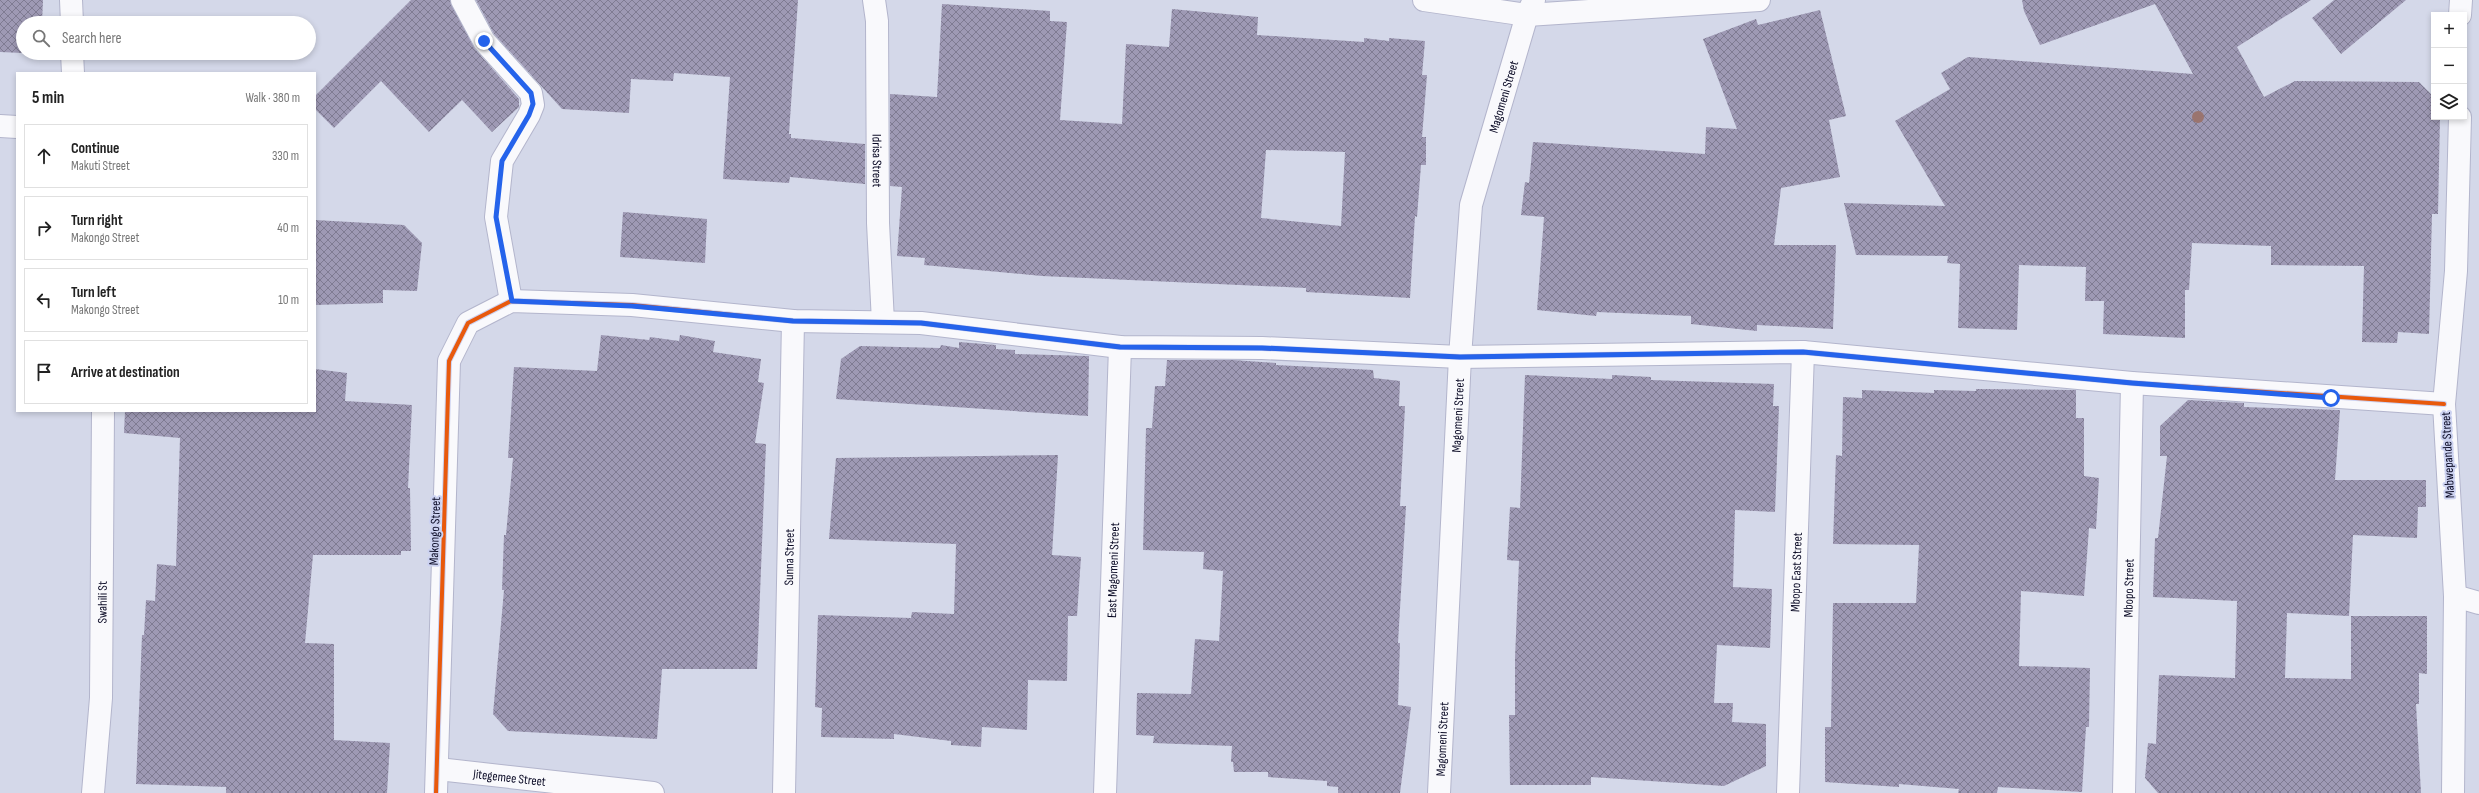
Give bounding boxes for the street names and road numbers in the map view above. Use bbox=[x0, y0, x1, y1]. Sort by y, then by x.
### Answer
street label: Magomeni Street bbox=[1486, 59, 1522, 135]
street label: Idrisa Street bbox=[869, 134, 885, 188]
street label: Magomeni Street bbox=[1448, 378, 1468, 453]
street label: Mabwepande Street bbox=[2438, 411, 2458, 499]
street label: Makongo Street bbox=[426, 497, 444, 566]
street label: East Magomeni Street bbox=[1104, 522, 1123, 618]
street label: Sunna Street bbox=[781, 529, 798, 586]
street label: Mbopo East Street bbox=[1787, 532, 1806, 612]
street label: Mbopo Street bbox=[2120, 558, 2138, 618]
street label: Swahili St bbox=[95, 581, 111, 624]
street label: Magomeni Street bbox=[1433, 702, 1452, 777]
street label: Jitegemee Street bbox=[471, 766, 547, 790]

